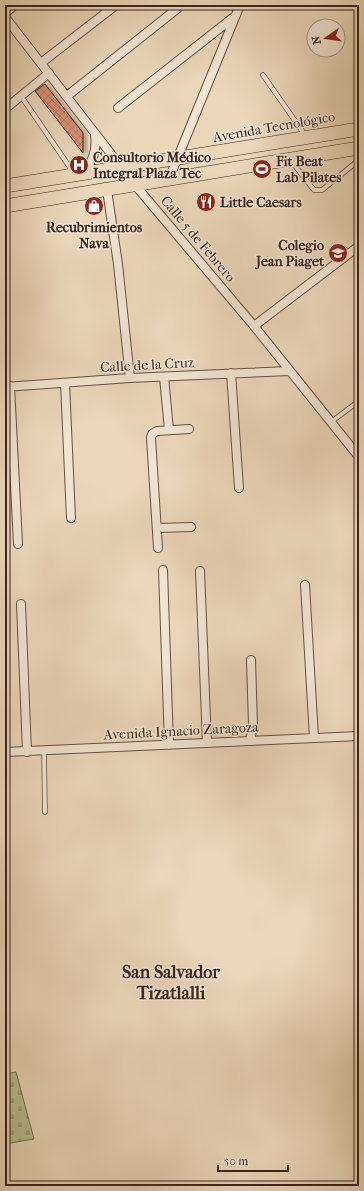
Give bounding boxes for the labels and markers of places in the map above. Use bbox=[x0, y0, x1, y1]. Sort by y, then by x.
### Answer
place label: Consultorio Médico Integral Plaza Tec bbox=[93, 149, 211, 182]
place label: Fit Beat Lab Pilates bbox=[275, 153, 342, 186]
hospital icon: Consultorio Médico Integral Plaza Tec bbox=[68, 154, 90, 176]
sports icon: Fit Beat Lab Pilates bbox=[251, 158, 273, 180]
restaurant icon: Little Caesars bbox=[195, 191, 217, 213]
place label: Little Caesars bbox=[220, 194, 303, 211]
shop icon: Recubrimientos Nava bbox=[83, 195, 105, 217]
place label: Recubrimientos Nava bbox=[46, 219, 143, 252]
place label: Colegio Jean Piaget bbox=[254, 237, 325, 270]
school or university icon: Colegio Jean Piaget bbox=[327, 242, 349, 264]

